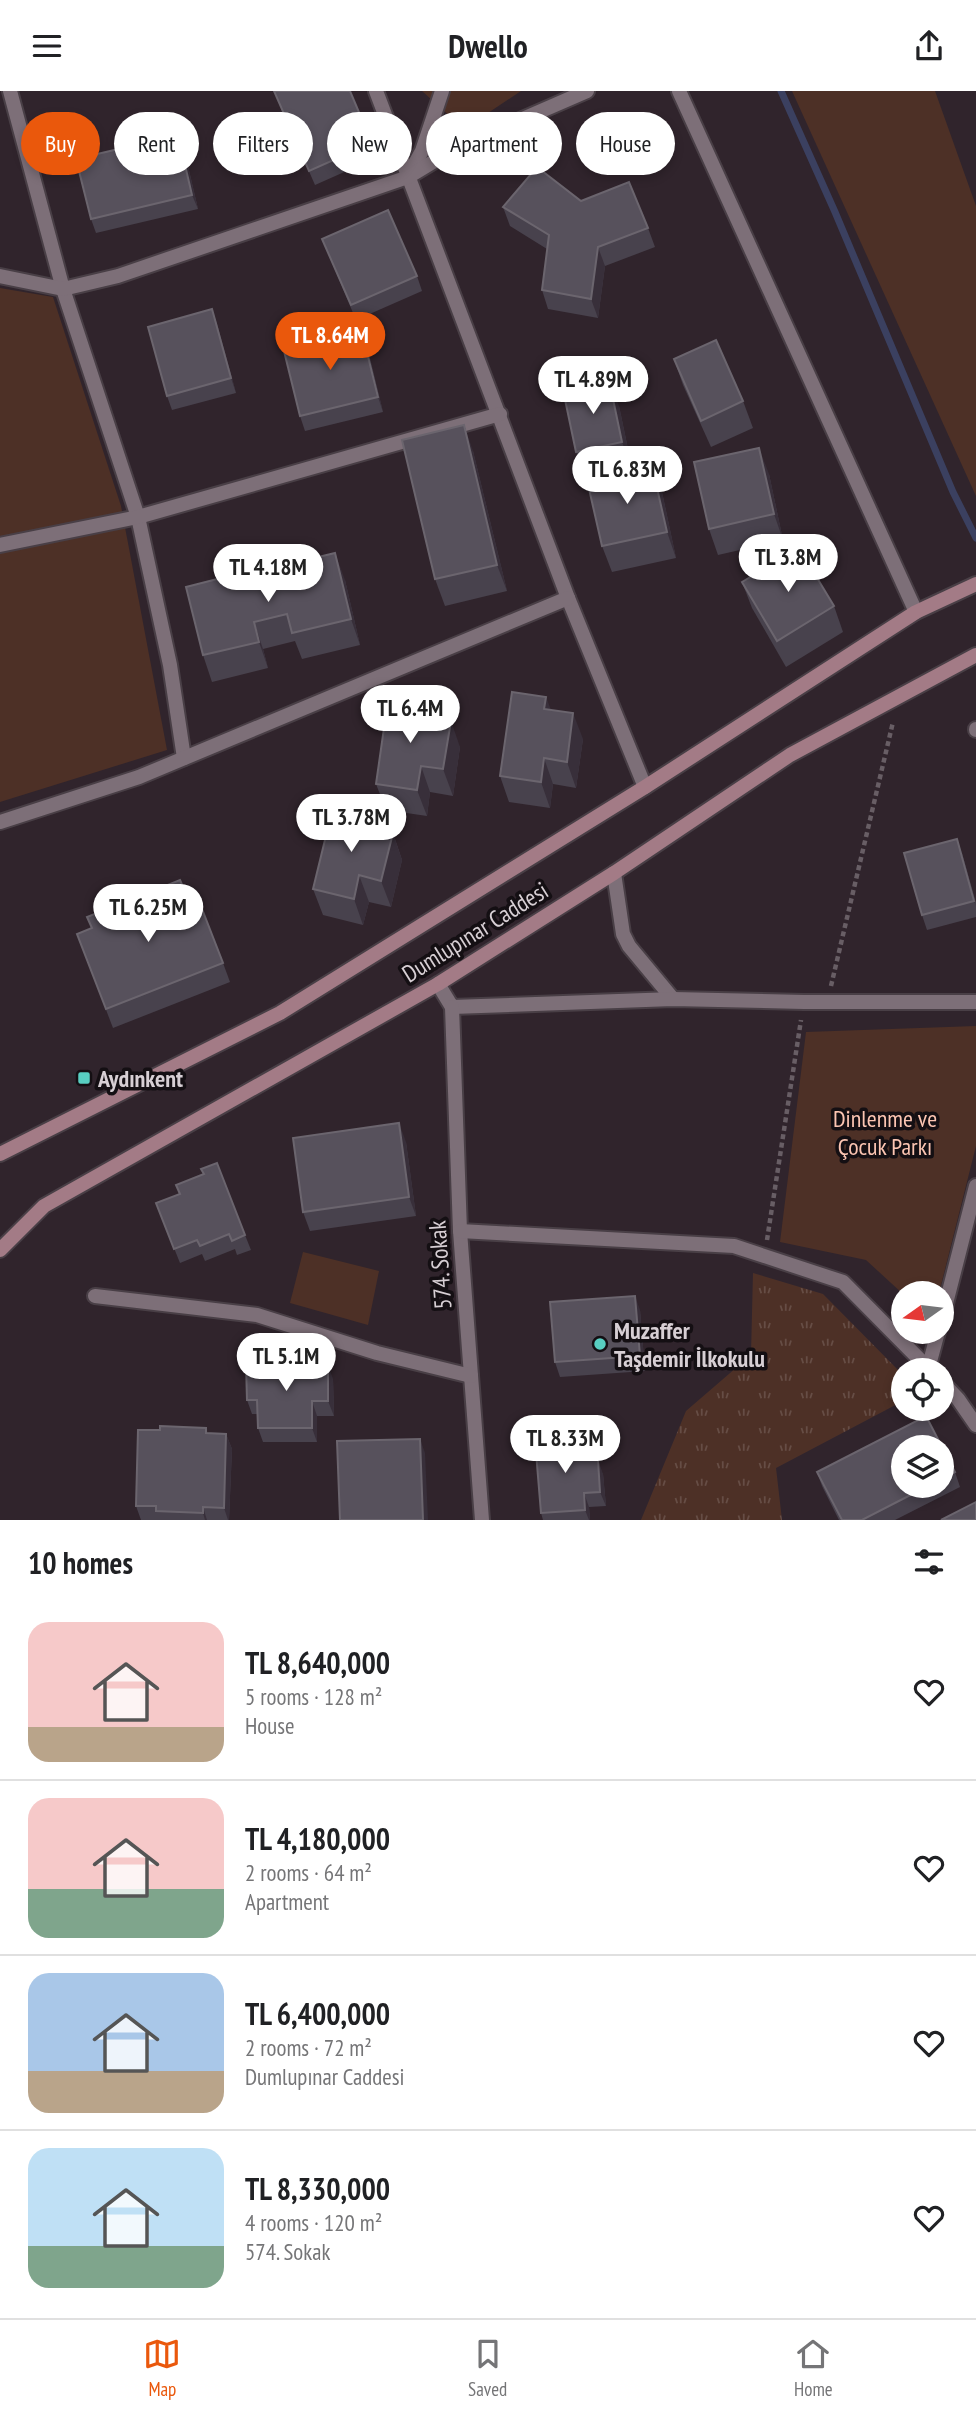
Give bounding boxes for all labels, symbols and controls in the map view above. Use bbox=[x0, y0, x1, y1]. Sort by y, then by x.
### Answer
text: Dwello bbox=[448, 25, 528, 67]
icon: menu bbox=[28, 27, 66, 65]
icon: share bbox=[910, 27, 948, 65]
chip: Buy bbox=[21, 112, 100, 175]
chip: Rent bbox=[114, 112, 199, 175]
chip: Filters bbox=[213, 112, 313, 175]
chip: New bbox=[327, 112, 412, 175]
chip: Apartment bbox=[426, 112, 562, 175]
chip: House bbox=[576, 112, 675, 175]
pin: TL 8.64M bbox=[258, 313, 402, 372]
text: TL 8.64M bbox=[291, 320, 369, 349]
pin: TL 4.89M bbox=[521, 357, 665, 416]
text: TL 4.89M bbox=[554, 364, 632, 393]
pin: TL 6.83M bbox=[555, 447, 699, 506]
text: TL 6.83M bbox=[588, 454, 666, 483]
pin: TL 3.8M bbox=[723, 535, 853, 594]
text: TL 3.8M bbox=[755, 542, 821, 571]
pin: TL 4.18M bbox=[196, 545, 340, 604]
text: TL 4.18M bbox=[229, 552, 307, 581]
pin: TL 6.4M bbox=[345, 685, 475, 745]
text: TL 6.4M bbox=[377, 693, 443, 722]
pin: TL 3.78M bbox=[279, 795, 423, 854]
text: TL 3.78M bbox=[312, 802, 390, 831]
street label: Dumlupınar Caddesi bbox=[396, 875, 554, 989]
pin: TL 6.25M bbox=[76, 885, 220, 944]
text: TL 6.25M bbox=[109, 892, 187, 921]
place label: Aydınkent bbox=[97, 1063, 183, 1094]
marker: Aydınkent bbox=[76, 1070, 92, 1086]
park label: Dinlenme ve Çocuk Parkı bbox=[833, 1103, 937, 1162]
street label: 574. Sokak bbox=[421, 1219, 459, 1310]
north arrow bbox=[891, 1281, 954, 1344]
map controls bbox=[891, 1281, 954, 1498]
place label: Muzaffer Taşdemir İlkokulu bbox=[614, 1315, 765, 1374]
pin: TL 5.1M bbox=[221, 1333, 351, 1393]
marker: Muzaffer Taşdemir İlkokulu bbox=[592, 1336, 608, 1352]
text: TL 5.1M bbox=[253, 1341, 319, 1370]
button: locate bbox=[891, 1358, 954, 1421]
pin: TL 8.33M bbox=[493, 1415, 637, 1475]
text: TL 8.33M bbox=[526, 1423, 604, 1452]
button: layers bbox=[891, 1435, 954, 1498]
text: 10 homes bbox=[28, 1543, 133, 1582]
icon: filters bbox=[910, 1543, 948, 1581]
text: TL 8,640,000 bbox=[245, 1643, 390, 1682]
icon: home bbox=[84, 1650, 168, 1734]
icon: heart bbox=[910, 1673, 948, 1711]
text: 5 rooms · 128 m² bbox=[245, 1682, 382, 1711]
text: House bbox=[245, 1711, 295, 1740]
text: TL 4,180,000 bbox=[245, 1819, 390, 1858]
icon: home bbox=[84, 1826, 168, 1910]
icon: heart bbox=[910, 1849, 948, 1887]
text: 2 rooms · 64 m² bbox=[245, 1858, 372, 1887]
text: Apartment bbox=[245, 1887, 329, 1916]
text: TL 6,400,000 bbox=[245, 1994, 390, 2033]
icon: home bbox=[84, 2001, 168, 2085]
icon: heart bbox=[910, 2024, 948, 2062]
text: 2 rooms · 72 m² bbox=[245, 2033, 372, 2062]
text: Dumlupınar Caddesi bbox=[245, 2062, 404, 2091]
text: TL 8,330,000 bbox=[245, 2169, 390, 2208]
icon: home bbox=[84, 2176, 168, 2260]
icon: heart bbox=[910, 2199, 948, 2237]
text: 4 rooms · 120 m² bbox=[245, 2208, 382, 2237]
text: 574. Sokak bbox=[245, 2237, 330, 2266]
tab: Map bbox=[143, 2335, 181, 2401]
tab: Saved bbox=[468, 2335, 507, 2401]
tab: Home bbox=[794, 2335, 833, 2401]

